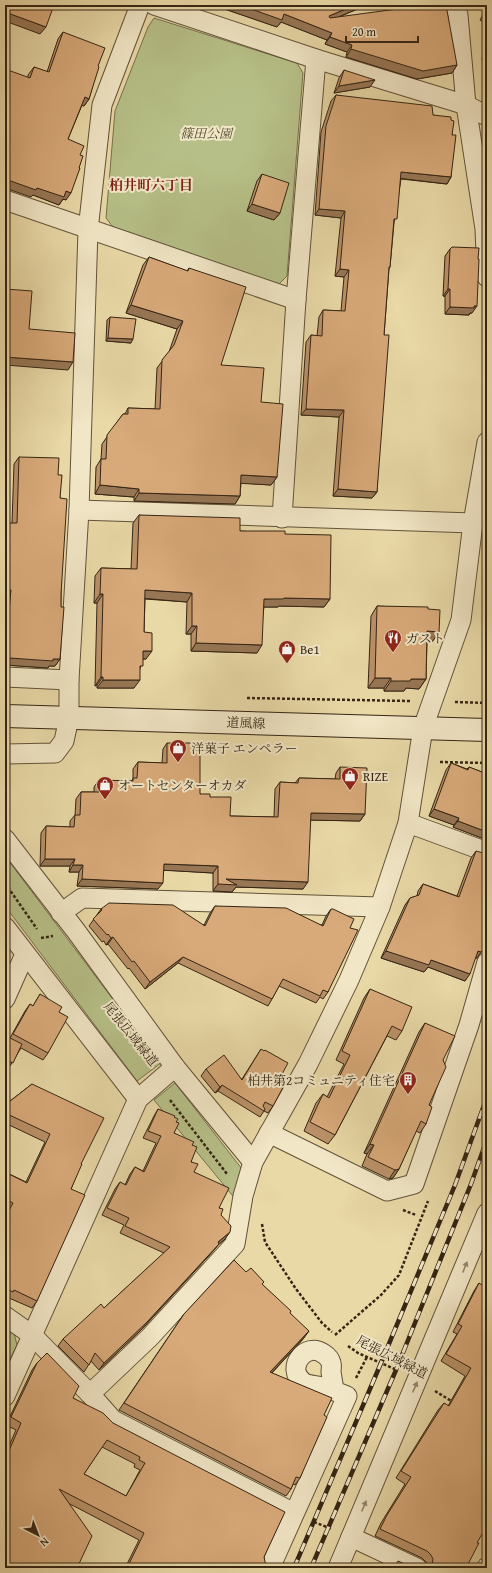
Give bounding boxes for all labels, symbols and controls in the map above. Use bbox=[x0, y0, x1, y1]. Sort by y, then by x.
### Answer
scale bar bbox=[346, 18, 418, 44]
text: 20 m bbox=[352, 23, 376, 40]
park label: 篠田公園 bbox=[180, 124, 234, 143]
district label: 柏井町六丁目 bbox=[109, 175, 193, 195]
restaurant icon: ガスト bbox=[383, 628, 403, 653]
place label: ガスト bbox=[406, 629, 445, 648]
shop icon: Be1 bbox=[277, 639, 297, 664]
place label: Be1 bbox=[300, 640, 320, 659]
street label: 道風線 bbox=[226, 713, 266, 733]
shop icon: 洋菓子 エンペラー bbox=[168, 738, 188, 763]
place label: 洋菓子 エンペラー bbox=[191, 739, 298, 758]
shop icon: RIZE bbox=[340, 766, 360, 791]
place label: RIZE bbox=[363, 767, 388, 786]
shop icon: オートセンターオカダ bbox=[95, 775, 115, 800]
place label: オートセンターオカダ bbox=[118, 776, 246, 795]
street label: 尾張広域緑道 bbox=[99, 998, 163, 1070]
building icon: 柏井第2コミュニティ住宅 bbox=[398, 1070, 418, 1095]
place label: 柏井第2コミュニティ住宅 bbox=[247, 1071, 395, 1090]
one-way arrow bbox=[462, 1261, 468, 1272]
street label: 尾張広域緑道 bbox=[353, 1331, 431, 1383]
one-way arrow bbox=[412, 1381, 418, 1392]
one-way arrow bbox=[361, 1501, 367, 1512]
north arrow bbox=[18, 1515, 58, 1555]
text: N bbox=[36, 1534, 53, 1551]

